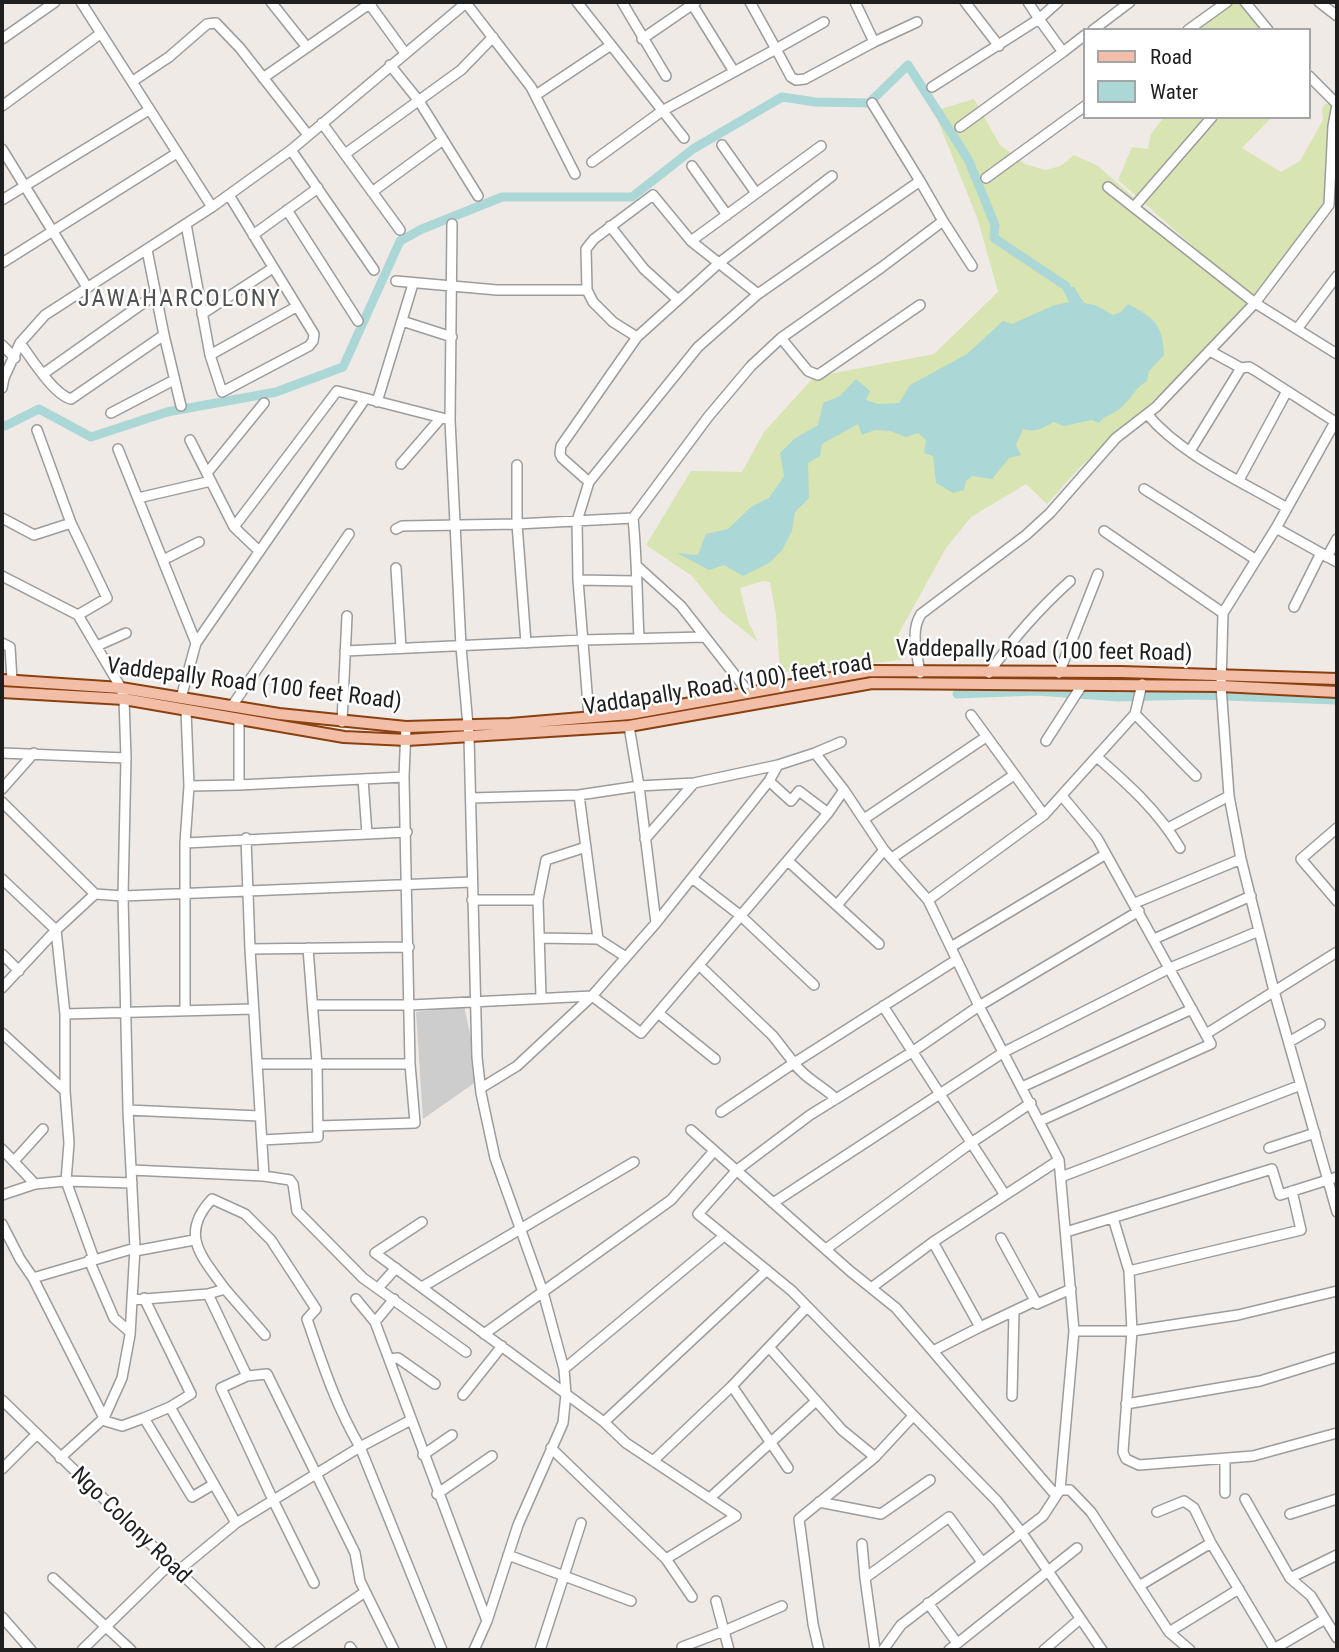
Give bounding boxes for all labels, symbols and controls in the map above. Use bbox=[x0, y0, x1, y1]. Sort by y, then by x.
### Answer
legend bbox=[1084, 28, 1311, 119]
text: Road bbox=[1150, 45, 1192, 69]
text: Water bbox=[1150, 80, 1198, 104]
district label: JAWAHARCOLONY bbox=[80, 286, 280, 314]
street label: Vaddepally Road (100 feet Road) bbox=[895, 636, 1193, 668]
street label: Vaddapally Road (100) feet road bbox=[582, 650, 874, 722]
street label: Vaddepally Road (100 feet Road) bbox=[105, 653, 403, 717]
street label: Ngo Colony Road bbox=[64, 1462, 196, 1590]

